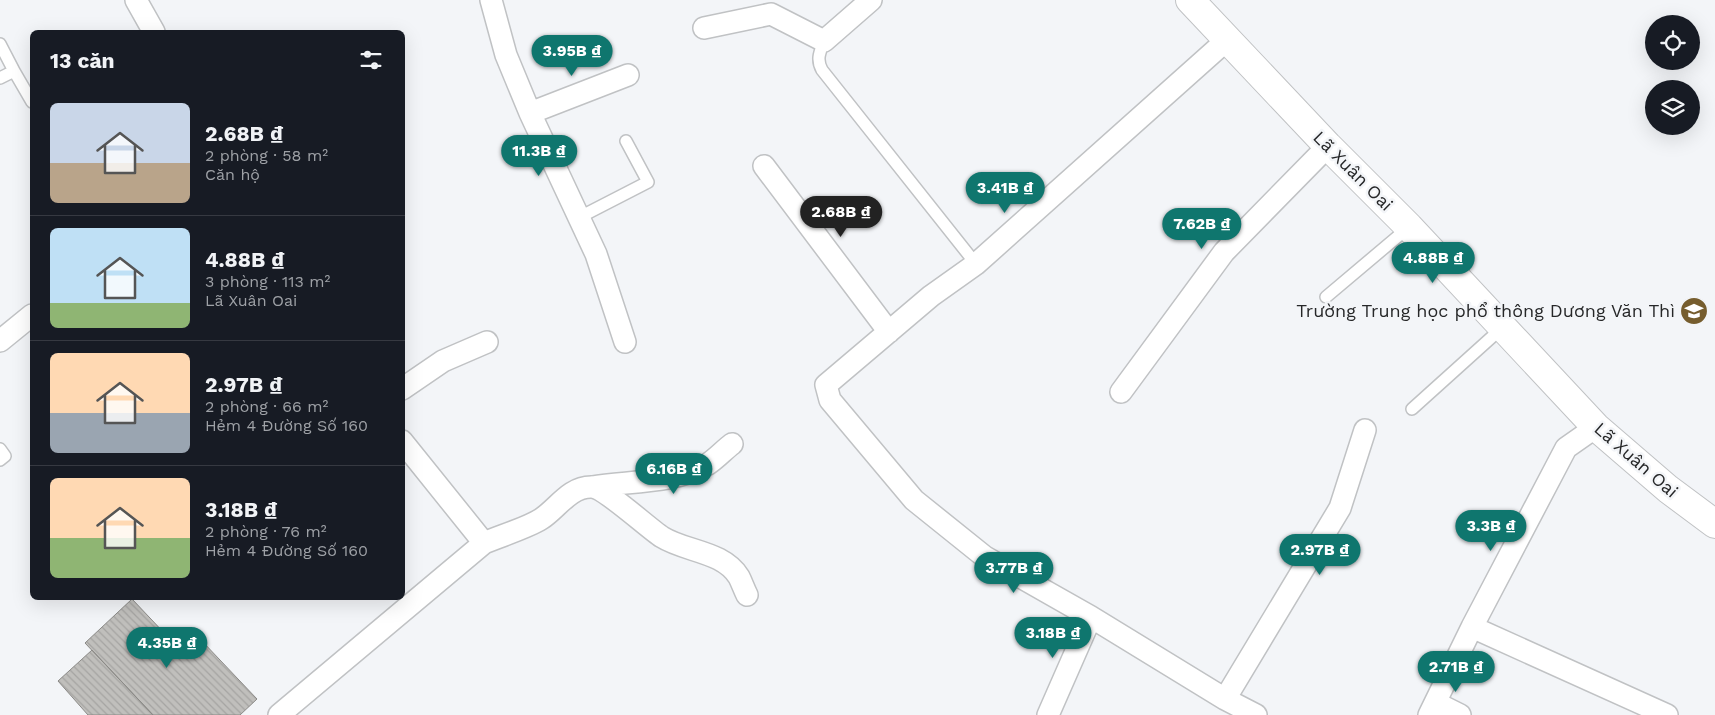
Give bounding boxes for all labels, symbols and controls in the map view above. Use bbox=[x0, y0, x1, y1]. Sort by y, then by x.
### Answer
map controls bbox=[1645, 15, 1700, 135]
button: locate bbox=[1645, 15, 1700, 70]
pin: 3.95B ₫ bbox=[526, 34, 618, 77]
text: 3.95B ₫ bbox=[543, 41, 601, 60]
icon: filters bbox=[357, 46, 385, 74]
text: 13 căn bbox=[50, 48, 115, 73]
button: layers bbox=[1645, 80, 1700, 135]
text: 2.68B ₫ bbox=[205, 121, 283, 146]
icon: home bbox=[90, 123, 150, 183]
street label: Lã Xuân Oai bbox=[1309, 127, 1397, 215]
pin: 11.3B ₫ bbox=[493, 134, 585, 177]
text: 11.3B ₫ bbox=[512, 141, 566, 160]
text: 2 phòng · 58 m² bbox=[205, 146, 328, 165]
text: Căn hộ bbox=[205, 165, 260, 184]
pin: 3.41B ₫ bbox=[959, 172, 1051, 214]
text: 3.41B ₫ bbox=[977, 178, 1033, 197]
pin: 2.68B ₫ bbox=[795, 196, 887, 238]
text: 2.68B ₫ bbox=[811, 202, 871, 221]
pin: 7.62B ₫ bbox=[1156, 208, 1248, 250]
text: 7.62B ₫ bbox=[1173, 214, 1231, 233]
pin: 4.88B ₫ bbox=[1387, 242, 1479, 284]
text: 4.88B ₫ bbox=[205, 247, 285, 272]
icon: home bbox=[90, 248, 150, 308]
text: 4.88B ₫ bbox=[1403, 248, 1463, 267]
text: 3 phòng · 113 m² bbox=[205, 272, 330, 291]
text: Lã Xuân Oai bbox=[205, 291, 297, 310]
school or university icon: Trường Trung học phổ thông Dương Văn Thì bbox=[1679, 296, 1709, 326]
place label: Trường Trung học phổ thông Dương Văn Thì bbox=[1296, 300, 1675, 321]
text: 2.97B ₫ bbox=[205, 372, 282, 397]
icon: home bbox=[90, 373, 150, 433]
text: 2 phòng · 66 m² bbox=[205, 397, 328, 416]
text: Hẻm 4 Đường Số 160 bbox=[205, 416, 368, 435]
street label: Lã Xuân Oai bbox=[1590, 418, 1682, 502]
pin: 6.16B ₫ bbox=[628, 452, 720, 495]
text: 6.16B ₫ bbox=[646, 459, 702, 478]
text: 3.18B ₫ bbox=[205, 497, 277, 522]
icon: home bbox=[90, 498, 150, 558]
pin: 3.3B ₫ bbox=[1450, 510, 1532, 552]
text: 3.3B ₫ bbox=[1466, 516, 1516, 535]
text: 2 phòng · 76 m² bbox=[205, 522, 327, 541]
pin: 2.97B ₫ bbox=[1274, 534, 1366, 576]
text: 2.97B ₫ bbox=[1291, 540, 1349, 559]
text: Hẻm 4 Đường Số 160 bbox=[205, 541, 368, 560]
pin: 3.77B ₫ bbox=[968, 552, 1060, 594]
text: 3.77B ₫ bbox=[985, 558, 1043, 577]
pin: 3.18B ₫ bbox=[1007, 616, 1099, 659]
text: 3.18B ₫ bbox=[1025, 623, 1081, 642]
pin: 4.35B ₫ bbox=[121, 626, 213, 669]
text: 4.35B ₫ bbox=[137, 633, 197, 652]
pin: 2.71B ₫ bbox=[1410, 650, 1502, 693]
text: 2.71B ₫ bbox=[1429, 657, 1483, 676]

